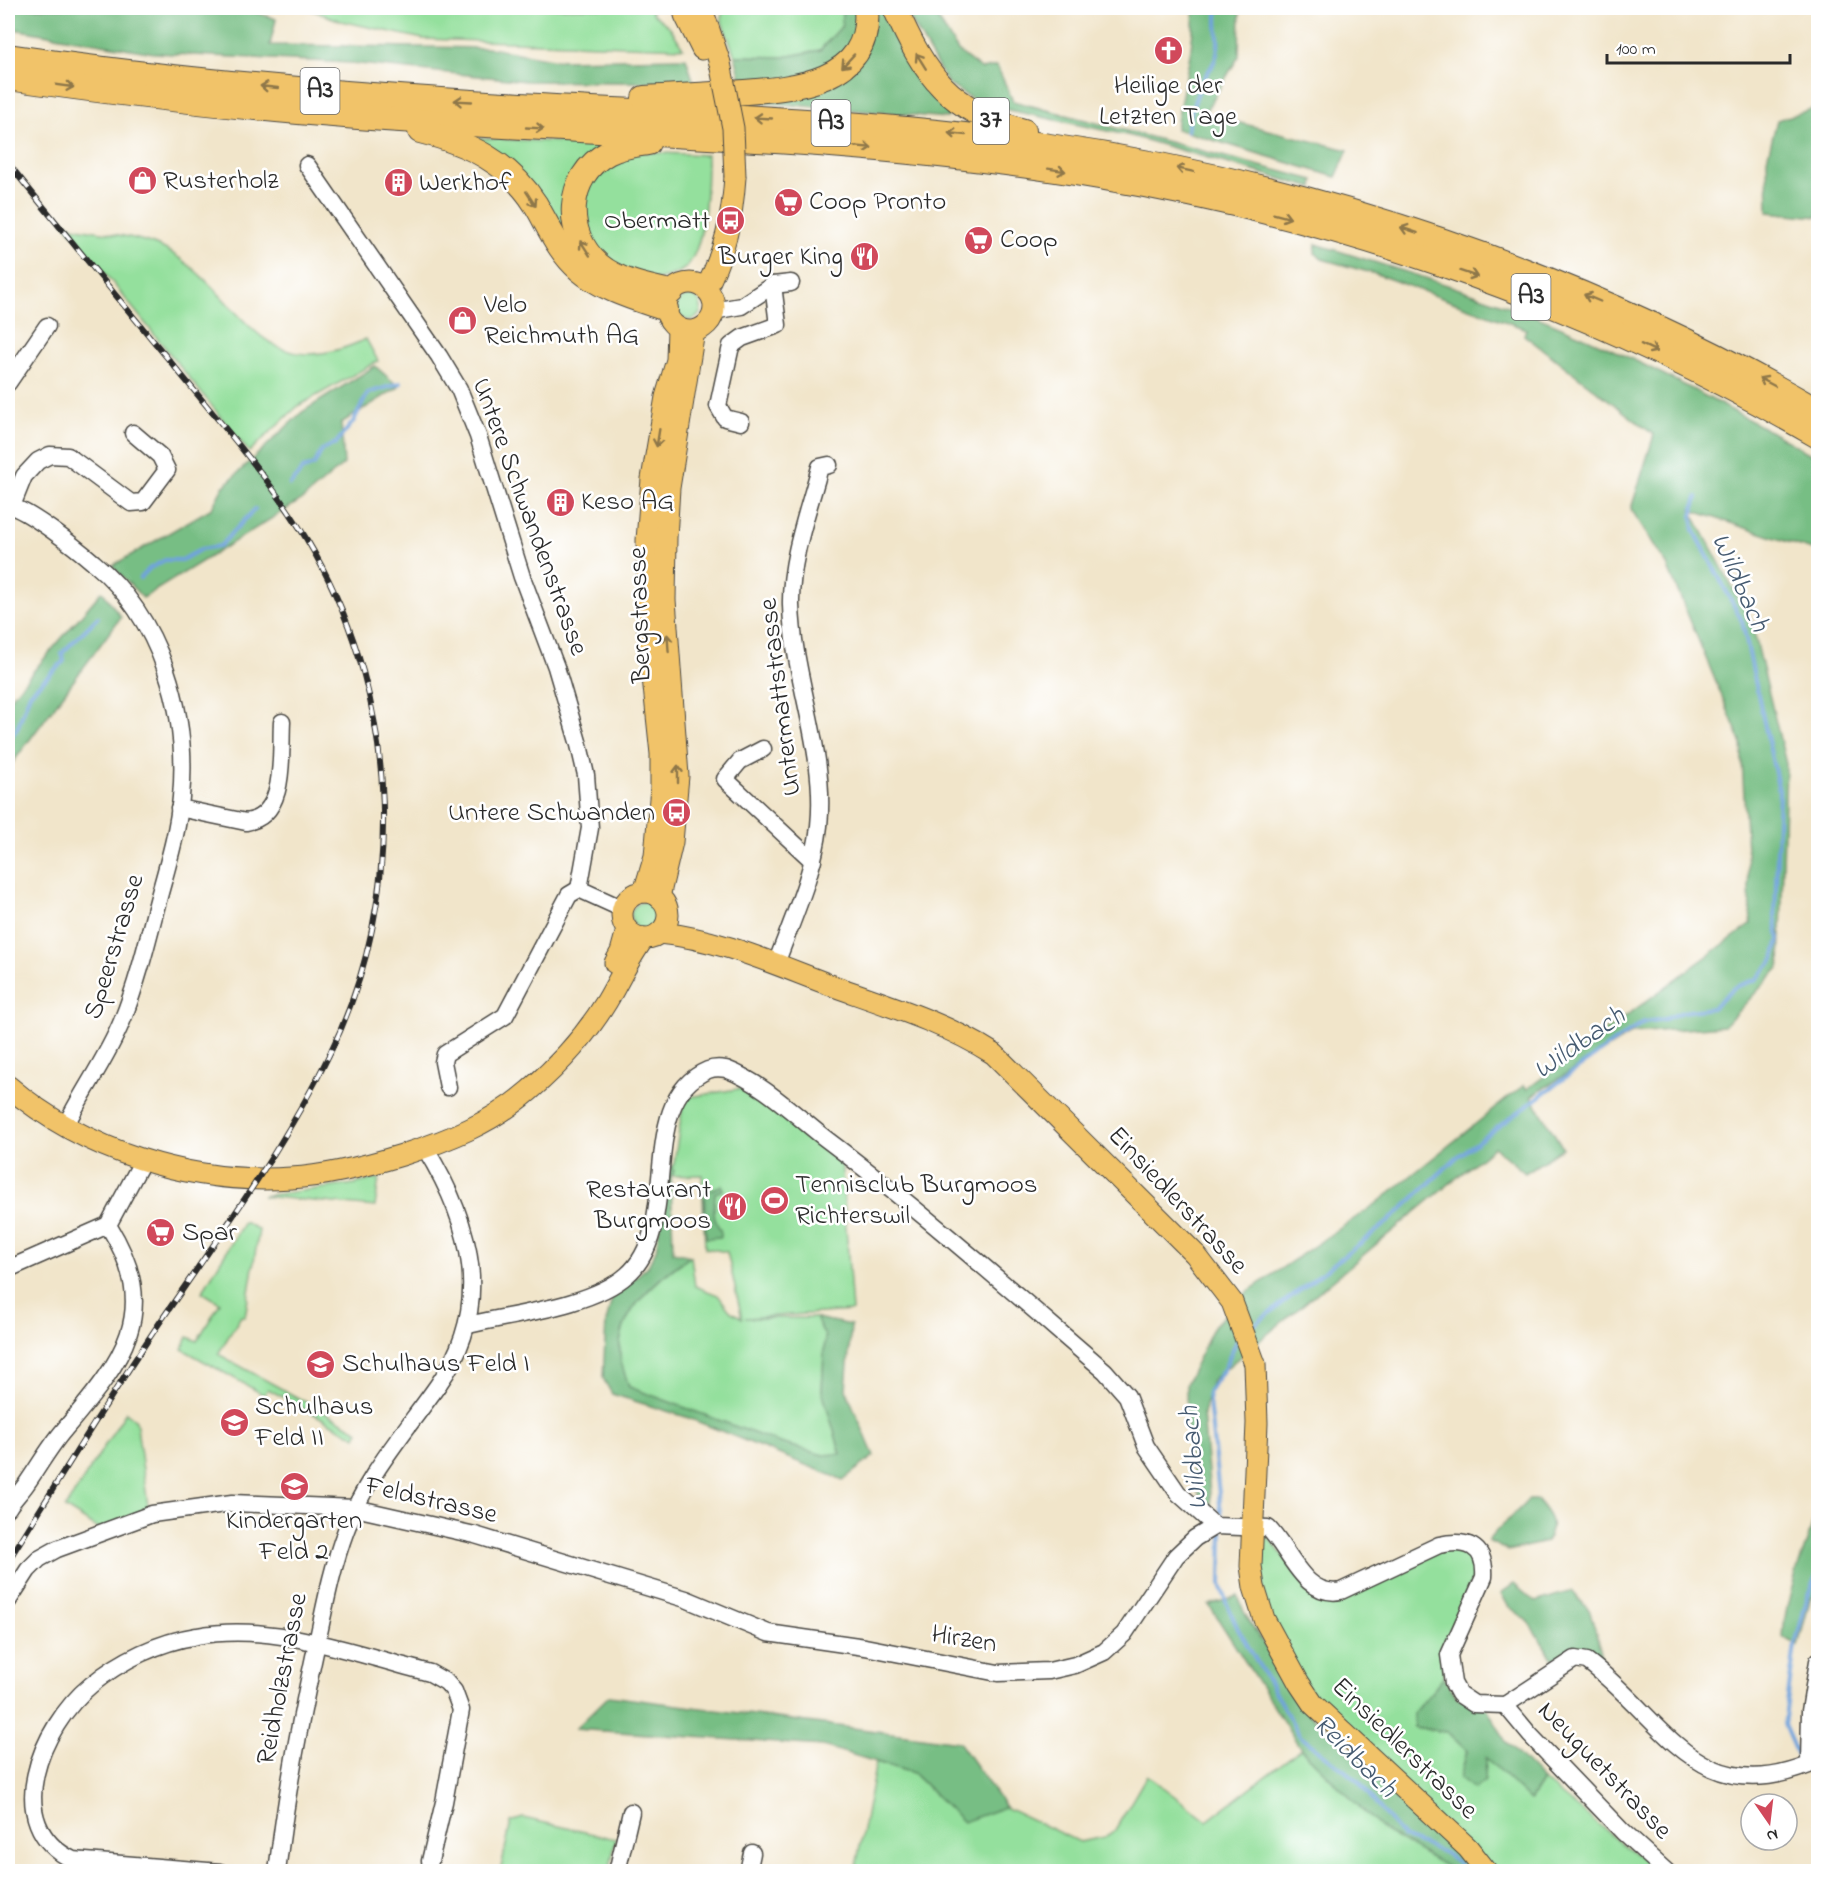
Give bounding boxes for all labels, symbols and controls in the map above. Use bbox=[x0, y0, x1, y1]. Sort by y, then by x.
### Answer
scale bar bbox=[1607, 27, 1790, 65]
church icon: Heilige der Letzten Tage bbox=[1152, 35, 1184, 67]
text: 100 m bbox=[1616, 37, 1656, 63]
one-way arrow bbox=[841, 53, 855, 68]
one-way arrow bbox=[914, 53, 926, 70]
place label: Heilige der Letzten Tage bbox=[1099, 67, 1238, 137]
road number: A3 bbox=[300, 68, 340, 114]
one-way arrow bbox=[55, 81, 75, 92]
one-way arrow bbox=[259, 81, 279, 92]
one-way arrow bbox=[454, 96, 474, 107]
road number: 37 bbox=[973, 98, 1009, 144]
road number: A3 bbox=[812, 100, 850, 146]
one-way arrow bbox=[753, 112, 773, 123]
one-way arrow bbox=[524, 122, 544, 133]
one-way arrow bbox=[947, 128, 967, 139]
one-way arrow bbox=[853, 142, 873, 153]
place label: Rusterholz bbox=[163, 162, 279, 201]
place label: Werkhof bbox=[419, 164, 512, 203]
one-way arrow bbox=[1175, 164, 1194, 176]
shop icon: Rusterholz bbox=[126, 165, 158, 197]
one-way arrow bbox=[1047, 165, 1066, 176]
building icon: Werkhof bbox=[382, 167, 414, 199]
place label: Coop Pronto bbox=[809, 183, 946, 222]
supermarket icon: Coop Pronto bbox=[772, 186, 804, 218]
one-way arrow bbox=[526, 190, 538, 207]
place label: Obermatt bbox=[604, 202, 710, 241]
bus stop icon: Obermatt bbox=[715, 205, 747, 237]
one-way arrow bbox=[1272, 211, 1291, 223]
place label: Coop bbox=[1000, 221, 1058, 260]
supermarket icon: Coop bbox=[963, 224, 995, 256]
one-way arrow bbox=[1400, 224, 1419, 235]
place label: Burger King bbox=[717, 238, 843, 277]
one-way arrow bbox=[578, 239, 591, 256]
restaurant icon: Burger King bbox=[848, 241, 880, 273]
one-way arrow bbox=[1459, 269, 1477, 280]
road number: A3 bbox=[1512, 274, 1550, 320]
place label: Velo Reichmuth AG bbox=[483, 286, 639, 356]
one-way arrow bbox=[1583, 292, 1601, 303]
shop icon: Velo Reichmuth AG bbox=[447, 305, 479, 337]
one-way arrow bbox=[1639, 343, 1657, 354]
street label: Untere Schwandenstrasse bbox=[461, 373, 598, 662]
one-way arrow bbox=[1759, 376, 1777, 387]
one-way arrow bbox=[652, 428, 663, 447]
place label: Keso AG bbox=[581, 483, 674, 522]
building icon: Keso AG bbox=[544, 486, 576, 518]
water label: Wildbach bbox=[1699, 527, 1779, 640]
street label: Bergstrasse bbox=[619, 545, 663, 685]
street label: Untermattstrasse bbox=[749, 595, 812, 798]
one-way arrow bbox=[662, 633, 673, 653]
one-way arrow bbox=[672, 764, 684, 784]
place label: Untere Schwanden bbox=[448, 794, 655, 833]
bus stop icon: Untere Schwanden bbox=[660, 797, 692, 829]
street label: Speerstrasse bbox=[74, 869, 156, 1024]
water label: Wildbach bbox=[1526, 997, 1635, 1091]
street label: Einsiedlerstrasse bbox=[1098, 1118, 1257, 1285]
place label: Tennisclub Burgmoos Richterswil bbox=[795, 1166, 1038, 1236]
place label: Restaurant Burgmoos bbox=[586, 1171, 711, 1241]
sports icon: Tennisclub Burgmoos Richterswil bbox=[758, 1185, 790, 1217]
restaurant icon: Restaurant Burgmoos bbox=[716, 1190, 748, 1222]
place label: Spar bbox=[182, 1214, 238, 1253]
supermarket icon: Spar bbox=[145, 1217, 177, 1249]
place label: Schulhaus Feld I bbox=[342, 1345, 530, 1384]
school or university icon: Schulhaus Feld I bbox=[305, 1348, 337, 1380]
place label: Schulhaus Feld II bbox=[254, 1388, 374, 1458]
water label: Wildbach bbox=[1170, 1404, 1220, 1512]
school or university icon: Schulhaus Feld II bbox=[218, 1407, 250, 1439]
street label: Feldstrasse bbox=[360, 1467, 502, 1535]
school or university icon: Kindergarten Feld 2 bbox=[278, 1470, 310, 1502]
place label: Kindergarten Feld 2 bbox=[226, 1502, 362, 1572]
street label: Reidholzstrasse bbox=[247, 1589, 319, 1768]
street label: Hirzen bbox=[929, 1616, 999, 1664]
street label: Einsiedlerstrasse bbox=[1322, 1669, 1487, 1830]
street label: Neuguetstrasse bbox=[1528, 1693, 1681, 1850]
water label: Reidbach bbox=[1303, 1706, 1406, 1809]
north arrow bbox=[1739, 1792, 1799, 1852]
text: N bbox=[1764, 1822, 1780, 1848]

